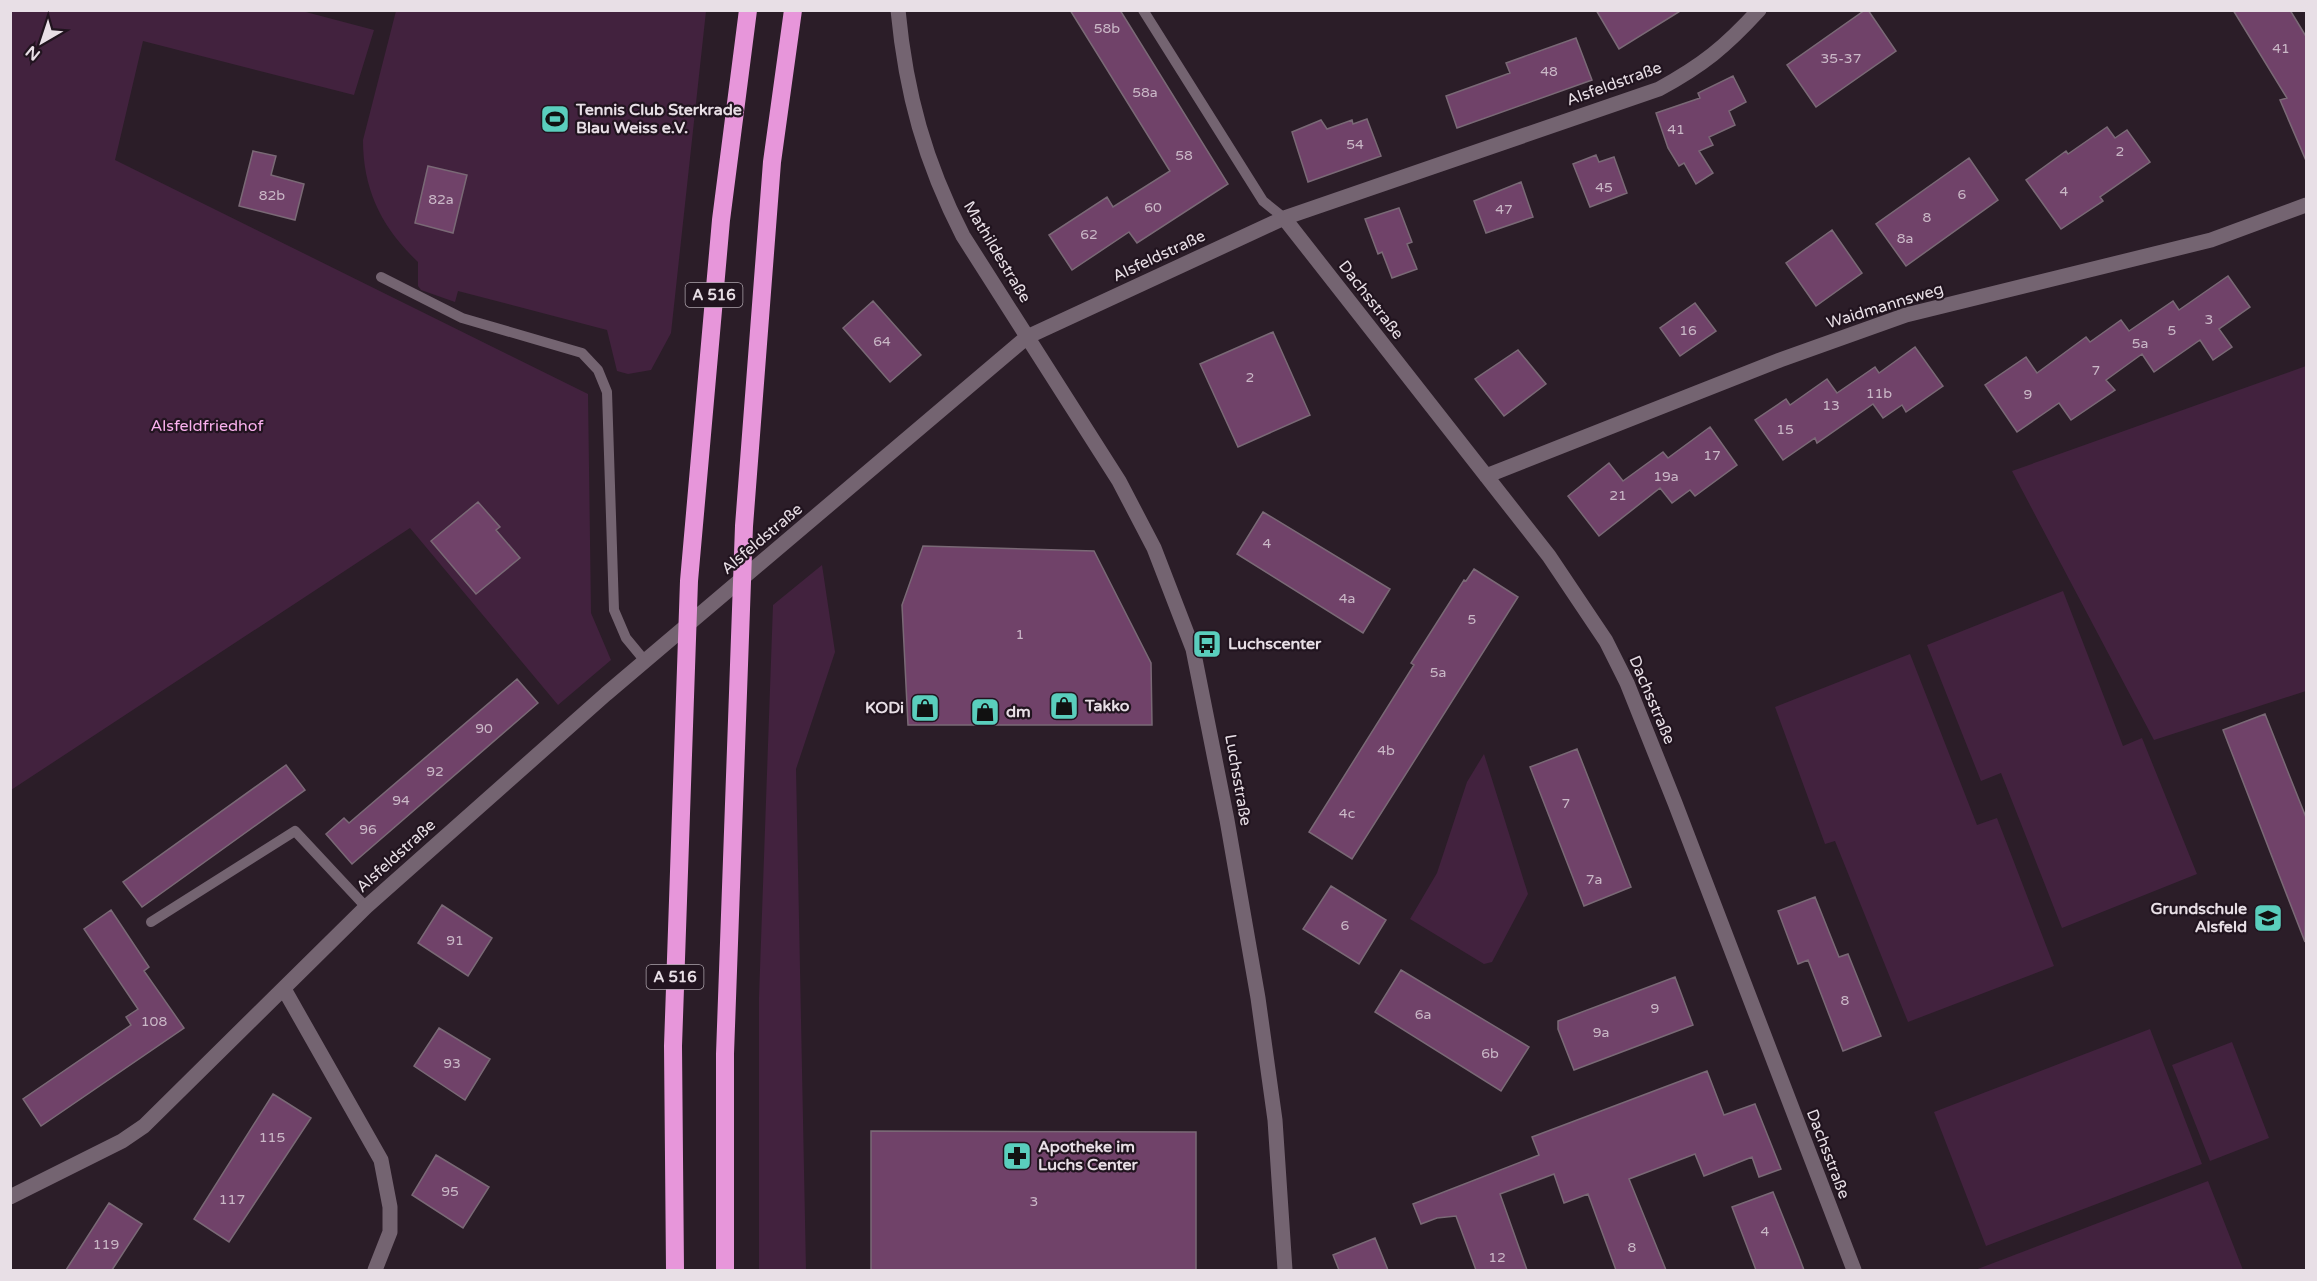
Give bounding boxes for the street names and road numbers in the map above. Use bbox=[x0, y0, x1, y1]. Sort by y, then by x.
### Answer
street label: Alsfeldstraße bbox=[1564, 58, 1664, 110]
street label: Mathildestraße bbox=[959, 198, 1035, 306]
street label: Alsfeldstraße bbox=[1109, 226, 1209, 286]
street label: Dachsstraße bbox=[1334, 257, 1408, 343]
street label: Waidmannsweg bbox=[1824, 279, 1946, 333]
road number: A 516 bbox=[686, 283, 742, 307]
street label: Alsfeldstraße bbox=[717, 499, 807, 579]
street label: Dachsstraße bbox=[1624, 653, 1680, 747]
street label: Luchsstraße bbox=[1220, 733, 1256, 827]
street label: Alsfeldstraße bbox=[352, 815, 440, 897]
road number: A 516 bbox=[646, 965, 704, 989]
street label: Dachsstraße bbox=[1802, 1106, 1854, 1202]

